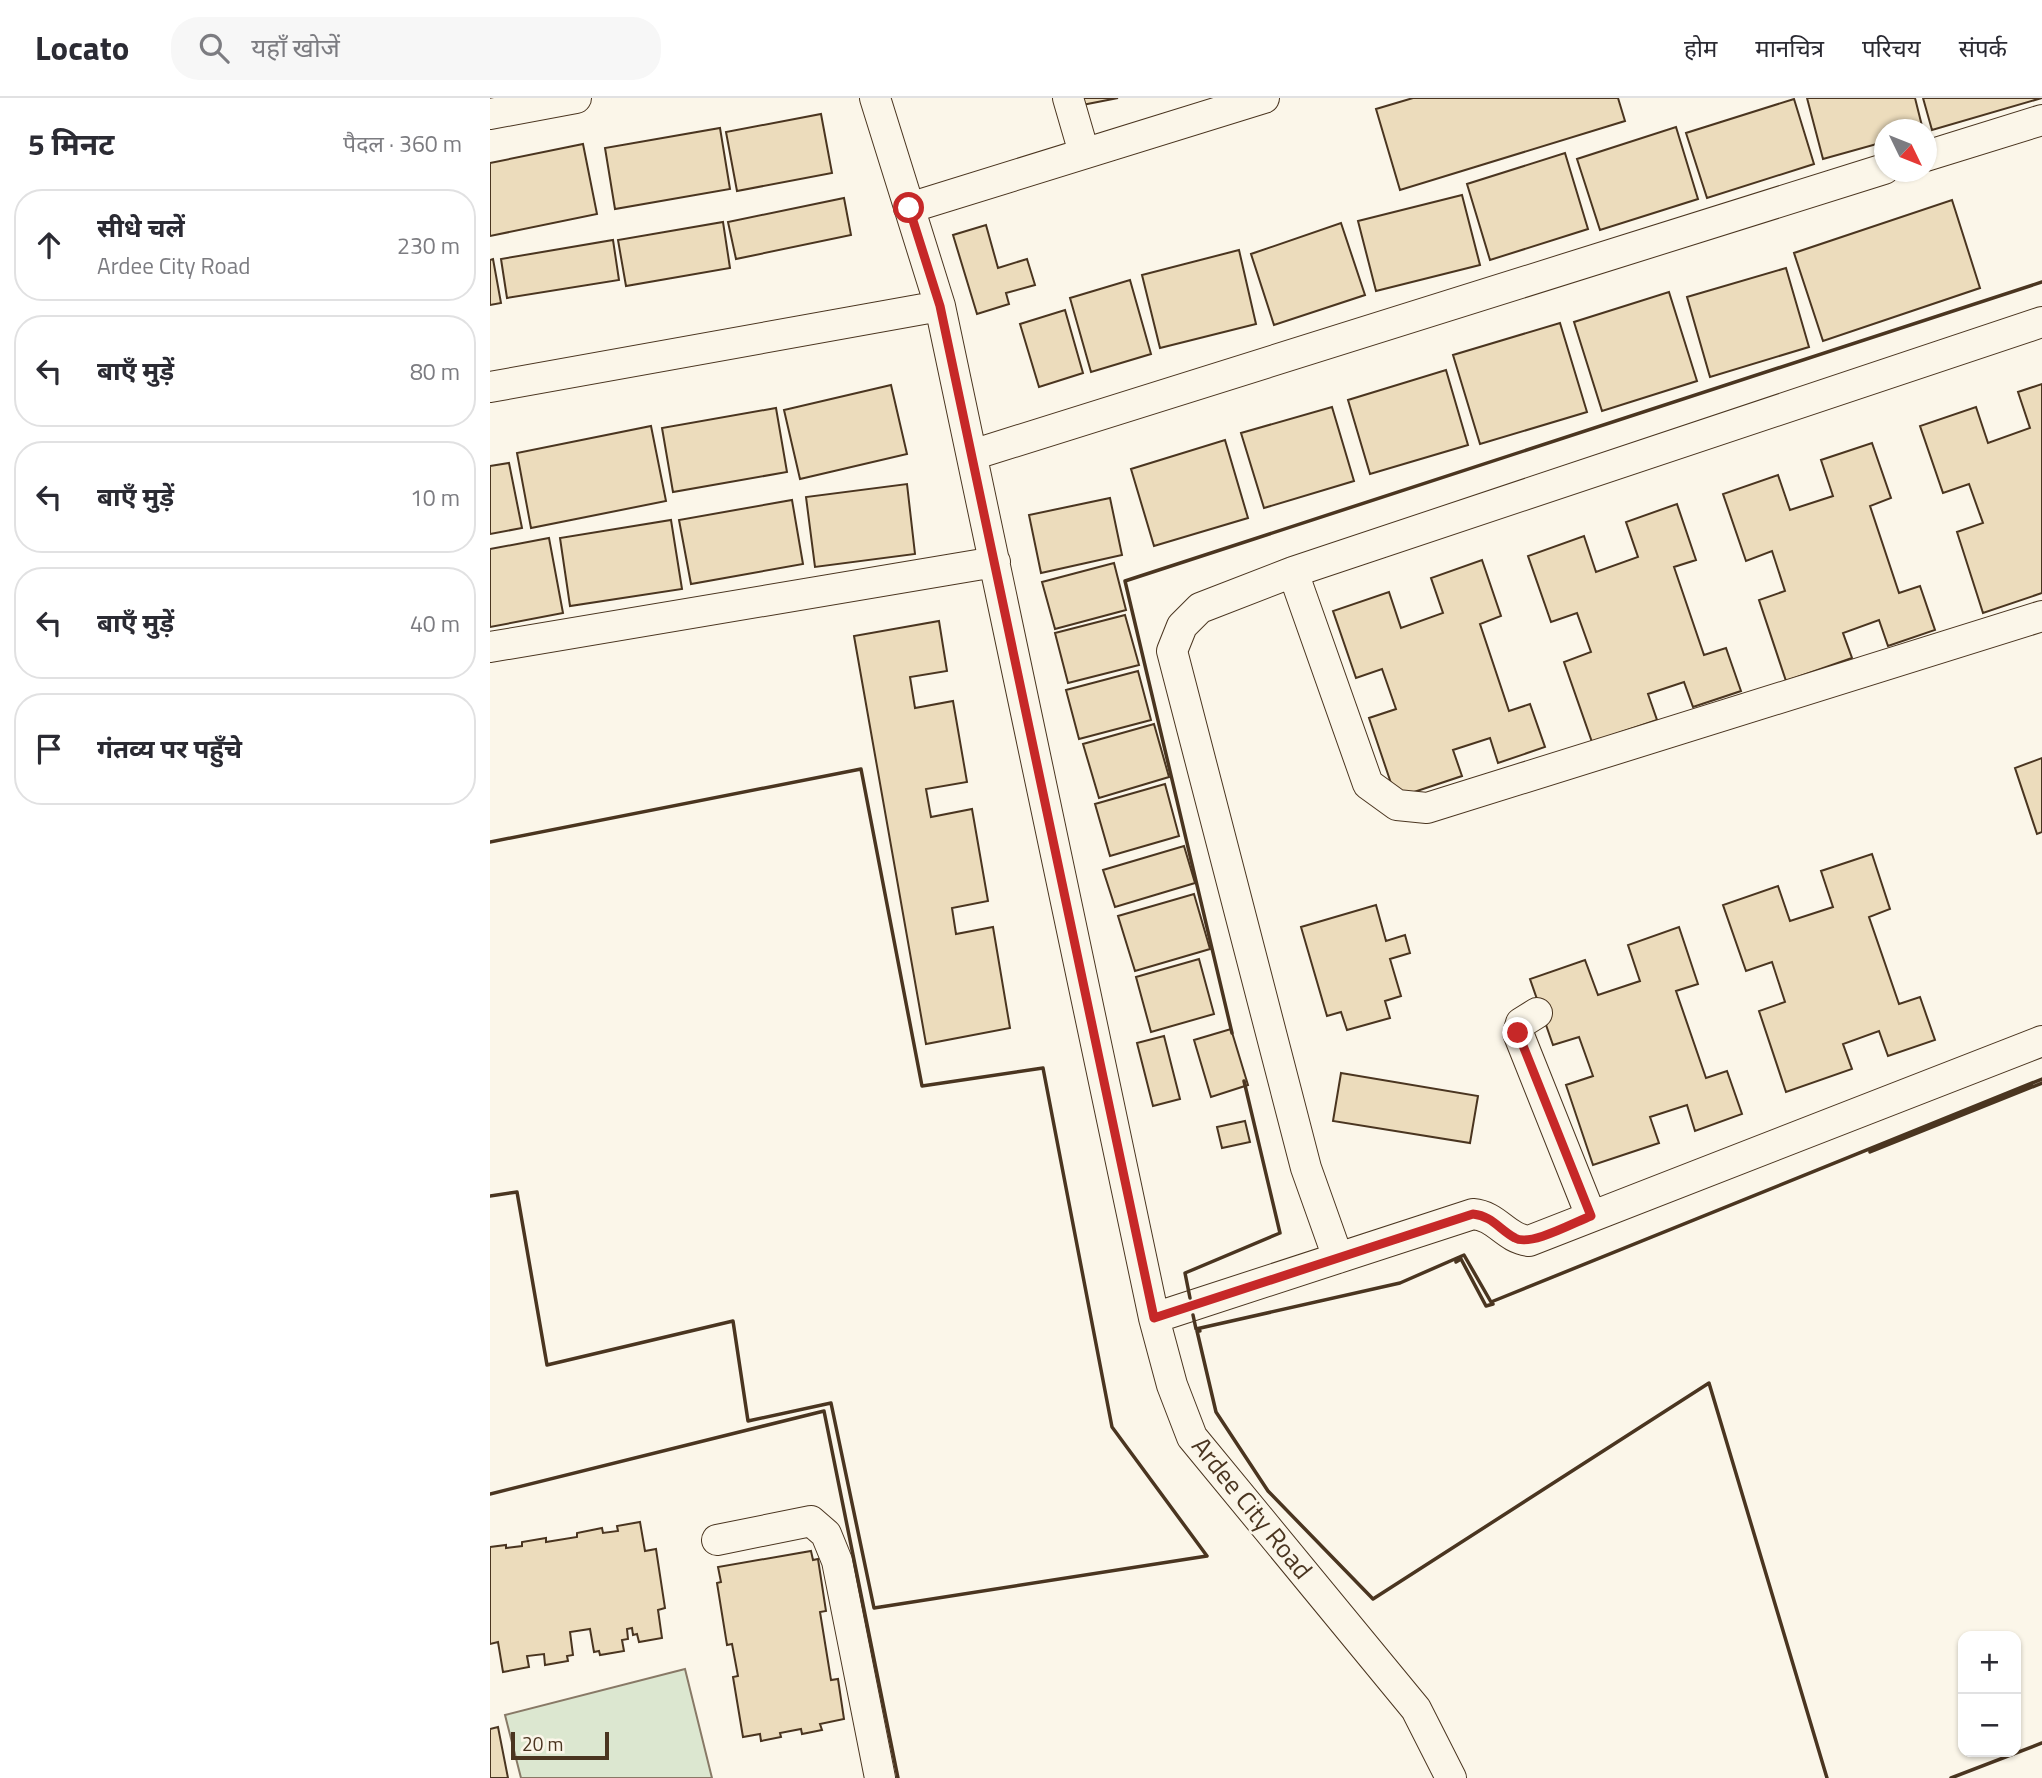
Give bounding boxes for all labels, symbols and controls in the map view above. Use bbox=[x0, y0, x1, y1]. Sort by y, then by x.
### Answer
search box bbox=[171, 17, 661, 80]
text: Locato bbox=[35, 23, 129, 73]
text: यहाँ खोजें bbox=[251, 28, 340, 67]
icon: search bbox=[195, 29, 233, 67]
text: होम bbox=[1684, 30, 1717, 66]
text: मानचित्र bbox=[1755, 30, 1824, 66]
text: परिचय bbox=[1862, 30, 1921, 66]
text: संपर्क bbox=[1959, 30, 2007, 66]
north arrow bbox=[1874, 119, 1937, 182]
text: 5 मिनट bbox=[28, 121, 114, 167]
text: पैदल · 360 m bbox=[343, 126, 462, 161]
route start bbox=[893, 192, 924, 223]
text: सीधे चलें bbox=[97, 208, 185, 247]
icon: ahead bbox=[30, 226, 68, 264]
text: 230 m bbox=[397, 228, 460, 263]
text: Ardee City Road bbox=[97, 248, 250, 283]
text: बाएँ मुड़ें bbox=[97, 351, 174, 390]
icon: left bbox=[30, 352, 68, 390]
text: 80 m bbox=[410, 354, 460, 389]
text: बाएँ मुड़ें bbox=[97, 477, 174, 516]
icon: left bbox=[30, 478, 68, 516]
text: 10 m bbox=[410, 480, 460, 515]
text: बाएँ मुड़ें bbox=[97, 603, 174, 642]
icon: left bbox=[30, 604, 68, 642]
text: 40 m bbox=[410, 606, 460, 641]
text: गंतव्य पर पहुँचे bbox=[97, 729, 242, 768]
icon: arrive bbox=[30, 730, 68, 768]
route end bbox=[1502, 1017, 1533, 1048]
street label: Ardee City Road bbox=[1183, 1428, 1322, 1587]
map controls bbox=[1958, 1631, 2021, 1757]
button: + bbox=[1958, 1631, 2021, 1694]
button: − bbox=[1958, 1694, 2021, 1757]
scale bar bbox=[511, 1729, 609, 1761]
text: 20 m bbox=[522, 1729, 563, 1758]

